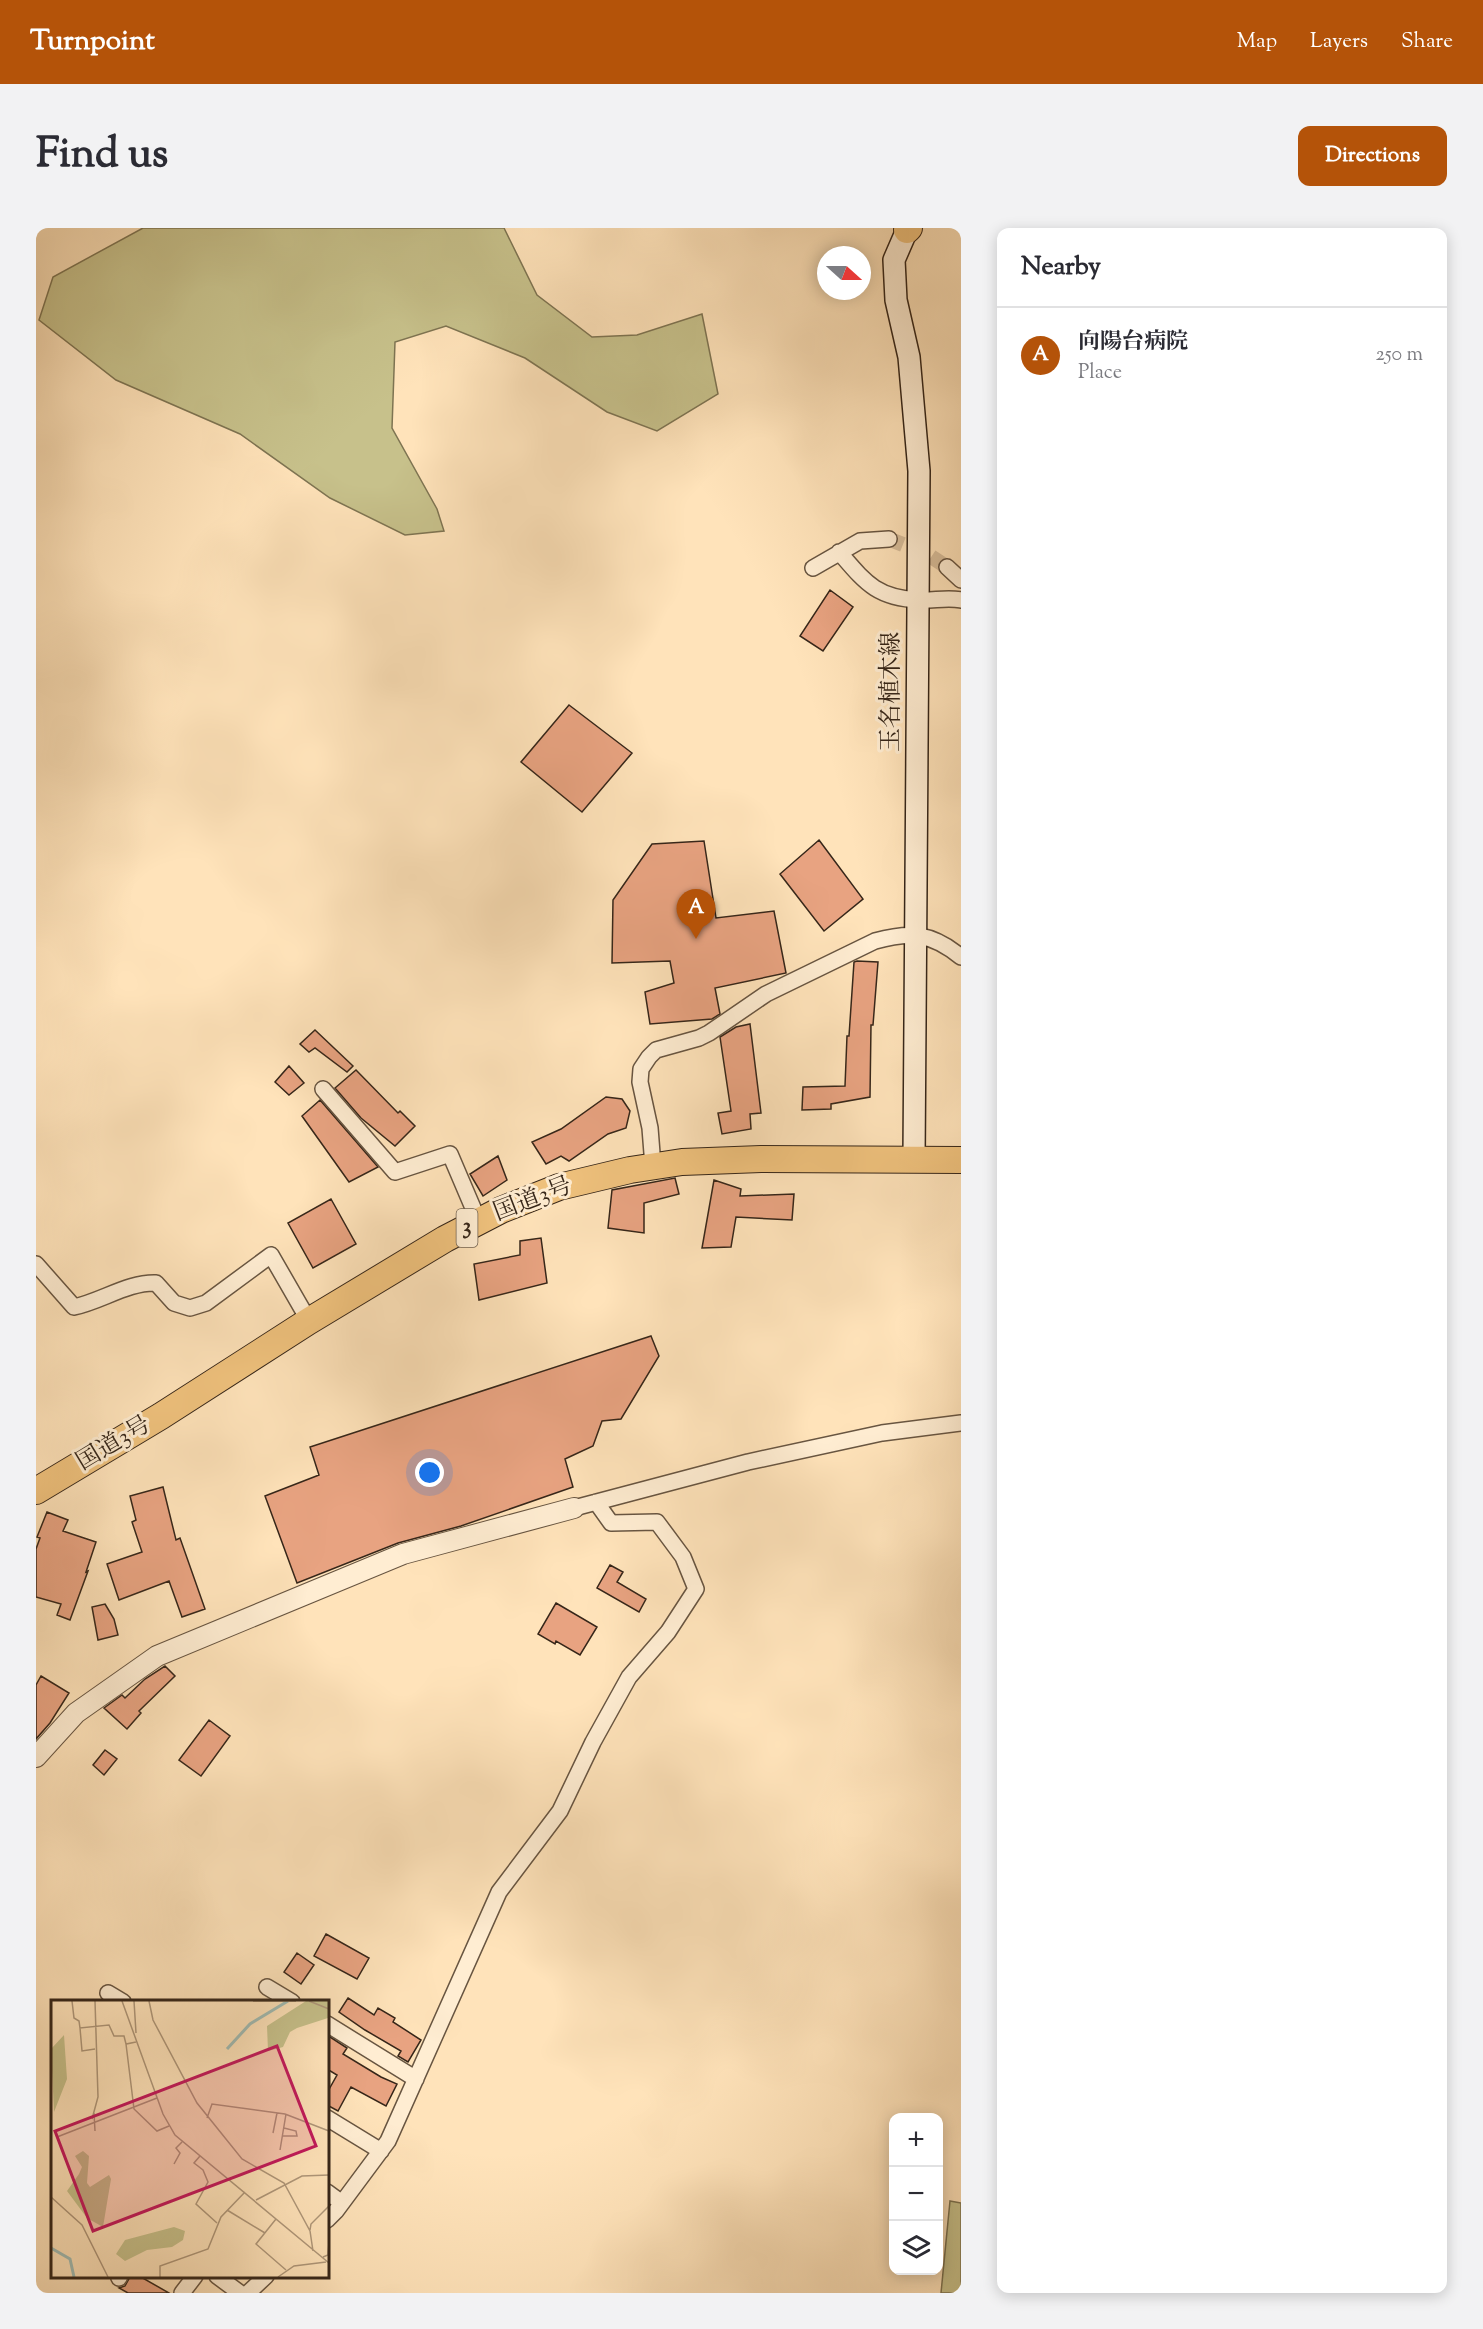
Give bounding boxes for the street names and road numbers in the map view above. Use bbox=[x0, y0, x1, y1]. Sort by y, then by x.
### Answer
street label: 玉名植木線 bbox=[875, 632, 909, 752]
street label: 国道3号 bbox=[489, 1169, 577, 1231]
road number: 3 bbox=[456, 1209, 478, 1247]
street label: 国道3号 bbox=[70, 1408, 158, 1480]

